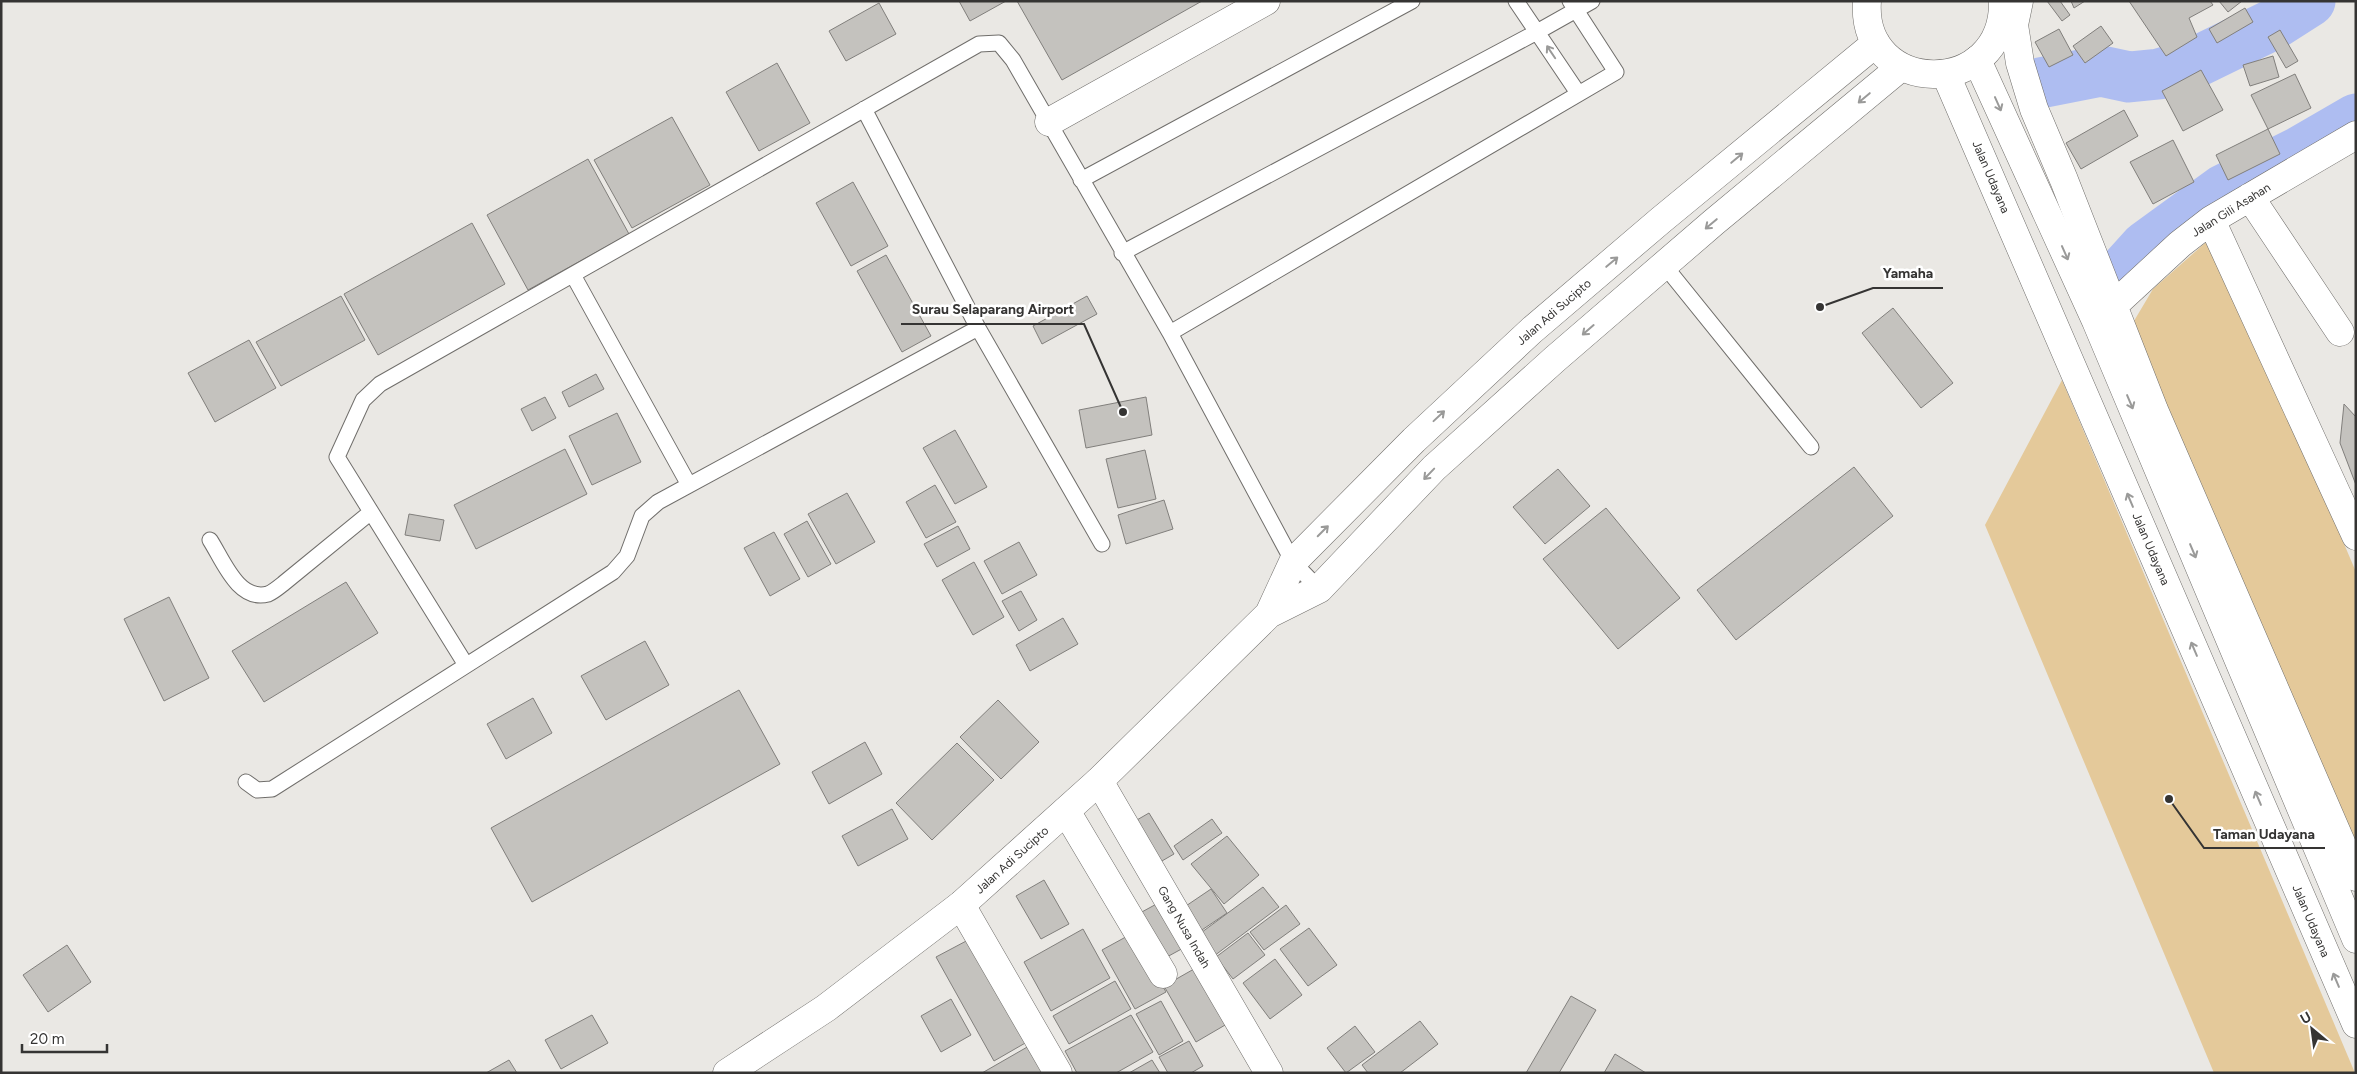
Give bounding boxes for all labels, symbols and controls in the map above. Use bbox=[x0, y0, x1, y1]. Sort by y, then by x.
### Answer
one-way arrow bbox=[1546, 46, 1556, 60]
one-way arrow bbox=[1857, 93, 1870, 104]
one-way arrow bbox=[1994, 96, 2004, 111]
street label: Jalan Udayana bbox=[1969, 139, 2013, 215]
one-way arrow bbox=[1731, 152, 1744, 163]
street label: Jalan Gili Asahan bbox=[2189, 180, 2273, 240]
one-way arrow bbox=[1705, 218, 1718, 230]
one-way arrow bbox=[2061, 245, 2071, 260]
one-way arrow bbox=[1606, 256, 1619, 267]
callout: Yamaha bbox=[1873, 259, 1943, 288]
text: Yamaha bbox=[1883, 265, 1933, 282]
street label: Jalan Adi Sucipto bbox=[1514, 276, 1594, 348]
callout: Surau Selaparang Airport bbox=[901, 295, 1084, 324]
text: Surau Selaparang Airport bbox=[912, 301, 1075, 318]
one-way arrow bbox=[1582, 324, 1595, 336]
one-way arrow bbox=[2126, 394, 2135, 409]
one-way arrow bbox=[1432, 410, 1445, 422]
one-way arrow bbox=[1423, 468, 1435, 480]
one-way arrow bbox=[2124, 493, 2134, 508]
street label: Jalan Udayana bbox=[2129, 511, 2173, 587]
one-way arrow bbox=[1317, 524, 1329, 537]
one-way arrow bbox=[2188, 543, 2198, 558]
one-way arrow bbox=[2189, 642, 2199, 657]
one-way arrow bbox=[2253, 791, 2263, 806]
callout: Taman Udayana bbox=[2204, 819, 2325, 848]
street label: Jalan Adi Sucipto bbox=[973, 824, 1051, 896]
text: Taman Udayana bbox=[2213, 826, 2315, 843]
street label: Gang Nusa Indah bbox=[1155, 883, 1213, 971]
street label: Jalan Udayana bbox=[2289, 883, 2333, 959]
one-way arrow bbox=[2331, 973, 2341, 988]
north arrow bbox=[2287, 1004, 2337, 1054]
text: U bbox=[2298, 1008, 2314, 1028]
scale bar bbox=[22, 1022, 108, 1054]
text: 20 m bbox=[30, 1030, 64, 1048]

